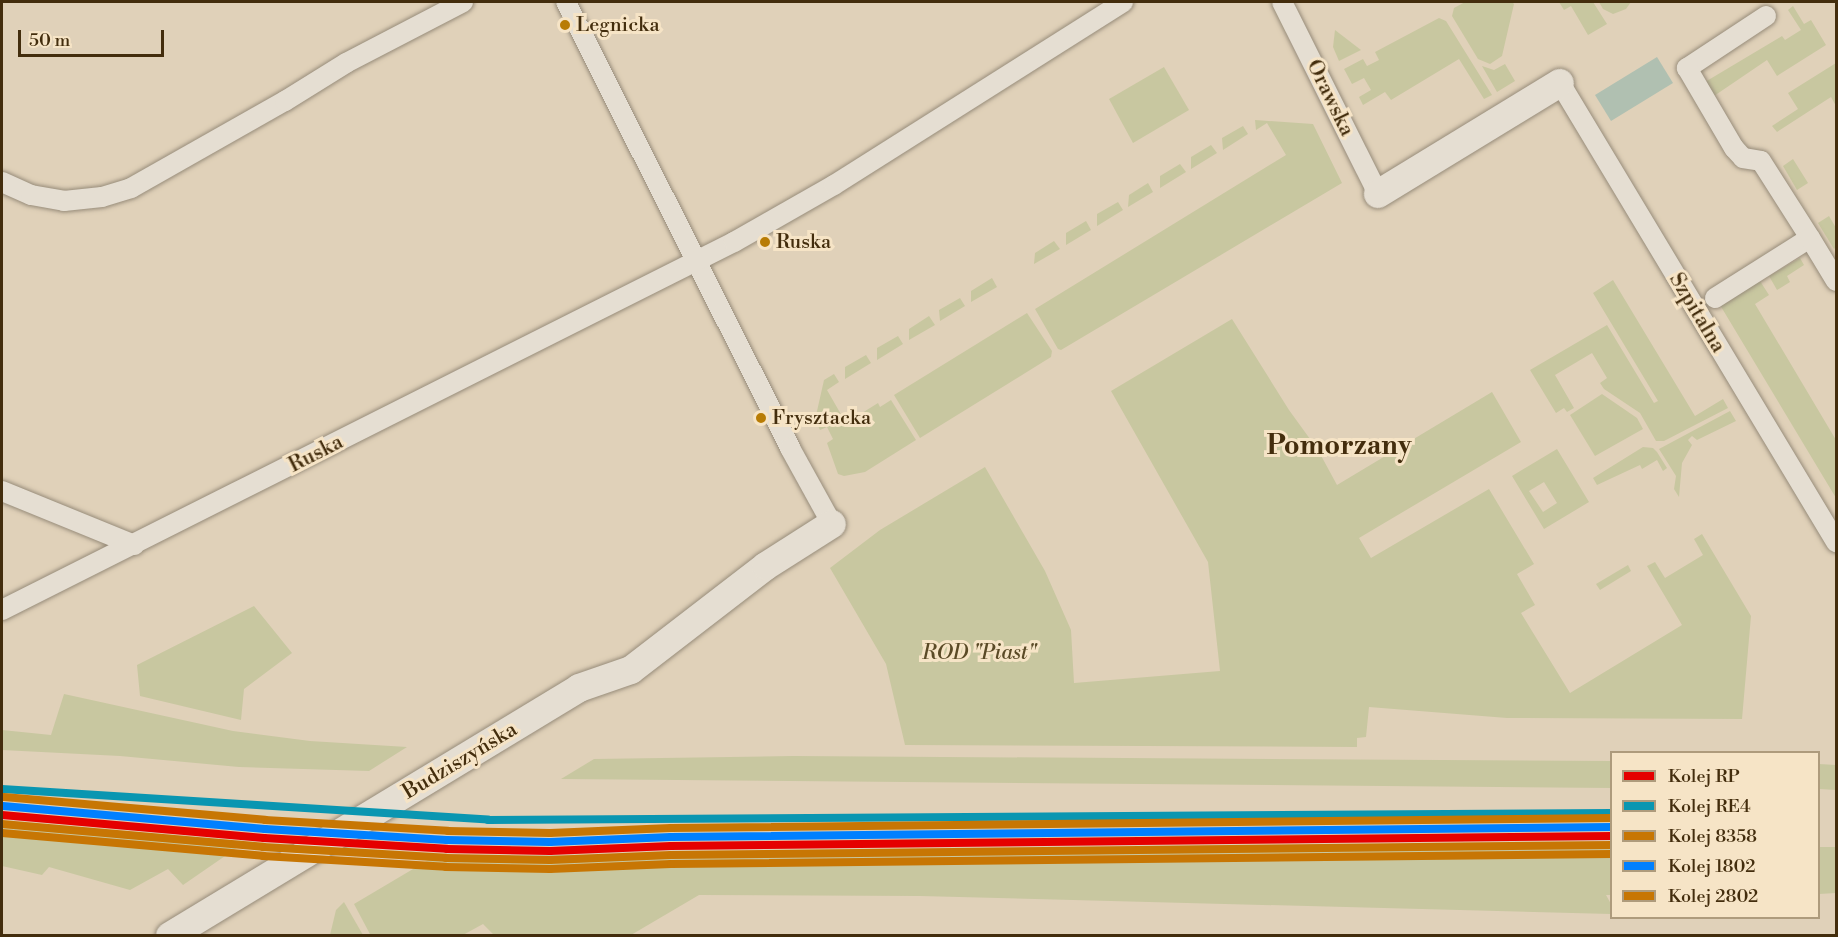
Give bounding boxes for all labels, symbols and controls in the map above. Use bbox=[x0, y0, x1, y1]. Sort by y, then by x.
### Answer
place label: Legnicka bbox=[576, 13, 660, 37]
scale bar bbox=[21, 18, 166, 56]
marker: Legnicka bbox=[559, 19, 571, 31]
text: 50 m bbox=[29, 29, 70, 52]
street label: Orawska bbox=[1301, 56, 1359, 140]
place label: Ruska bbox=[776, 230, 831, 254]
marker: Ruska bbox=[759, 236, 771, 248]
street label: Szpitalna bbox=[1663, 268, 1731, 358]
place label: Frysztacka bbox=[772, 406, 871, 430]
marker: Frysztacka bbox=[755, 412, 767, 424]
street label: Ruska bbox=[284, 430, 348, 478]
district label: Pomorzany bbox=[1267, 431, 1411, 463]
park label: ROD "Piast" bbox=[922, 640, 1036, 666]
street label: Budziszyńska bbox=[398, 717, 522, 805]
legend bbox=[1610, 751, 1820, 919]
text: Kolej RP bbox=[1668, 765, 1740, 788]
text: Kolej RE4 bbox=[1668, 795, 1751, 818]
text: Kolej 8358 bbox=[1668, 825, 1757, 848]
text: Kolej 1802 bbox=[1668, 855, 1756, 878]
text: Kolej 2802 bbox=[1668, 885, 1758, 908]

